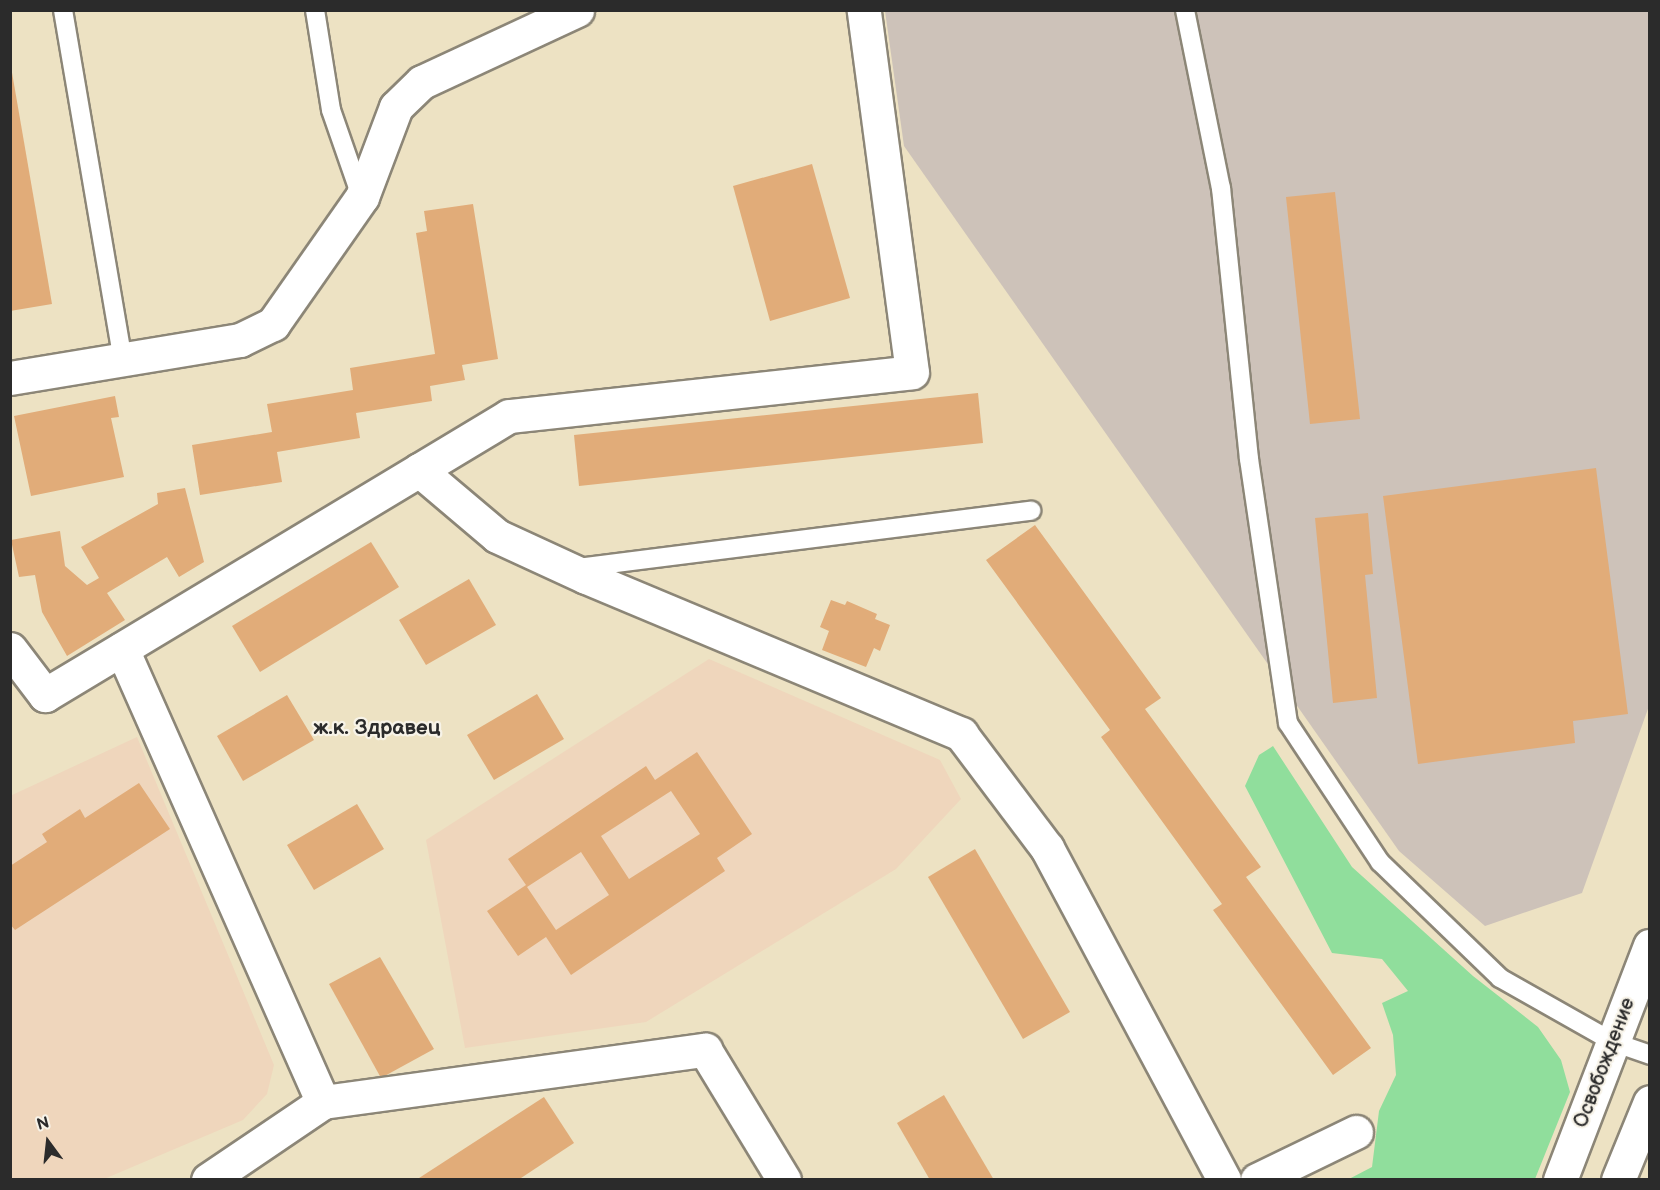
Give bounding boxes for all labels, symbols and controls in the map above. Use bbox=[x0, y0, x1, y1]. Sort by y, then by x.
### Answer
district label: ж.к. Здравец bbox=[314, 715, 440, 741]
street label: Освобождение bbox=[1569, 995, 1641, 1131]
north arrow bbox=[18, 1112, 78, 1172]
text: N bbox=[35, 1113, 51, 1135]

